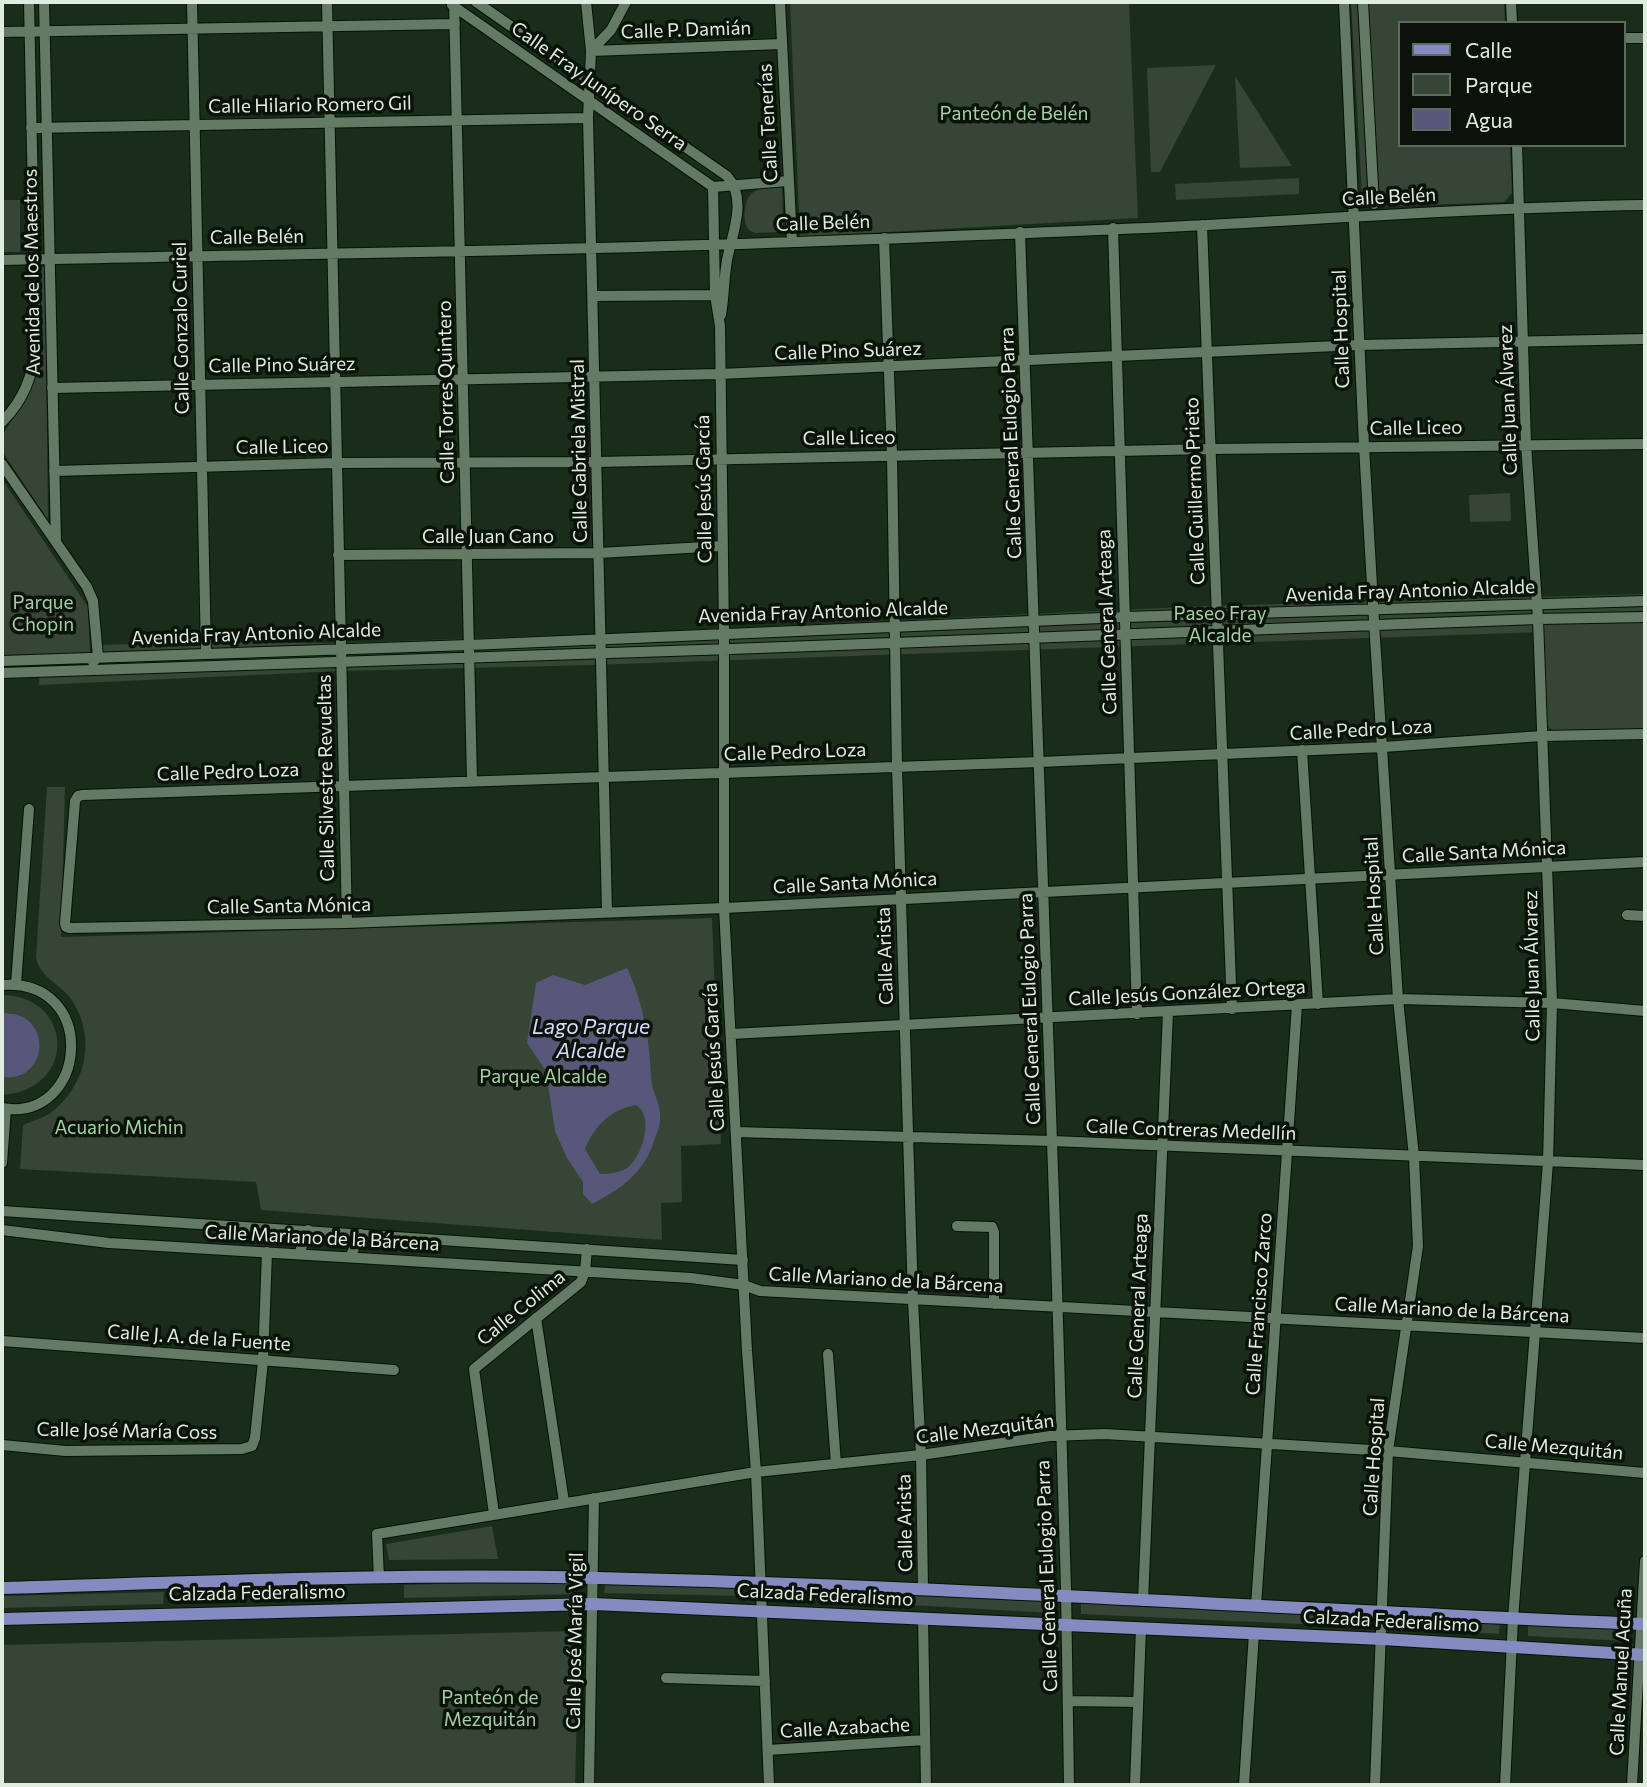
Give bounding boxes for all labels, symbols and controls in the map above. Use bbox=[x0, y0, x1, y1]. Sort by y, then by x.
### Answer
street label: Calle P. Damián bbox=[620, 16, 752, 44]
street label: Calle Fray Junípero Serra bbox=[507, 17, 691, 155]
legend bbox=[1398, 21, 1626, 147]
text: Calle bbox=[1465, 37, 1512, 62]
street label: Calle Tenerías bbox=[754, 63, 782, 183]
text: Parque bbox=[1465, 72, 1532, 97]
street label: Calle Hilario Romero Gil bbox=[208, 92, 412, 118]
park label: Panteón de Belén bbox=[940, 103, 1088, 125]
text: Agua bbox=[1465, 107, 1513, 132]
street label: Avenida de los Maestros bbox=[19, 169, 45, 375]
street label: Calle Belén bbox=[1341, 183, 1437, 211]
street label: Calle Belén bbox=[775, 210, 871, 236]
street label: Calle Belén bbox=[210, 225, 304, 249]
street label: Calle Gonzalo Curiel bbox=[168, 242, 194, 414]
street label: Calle Hospital bbox=[1328, 269, 1354, 389]
street label: Calle Torres Quintero bbox=[433, 300, 459, 484]
street label: Calle Juan Álvarez bbox=[1494, 324, 1522, 476]
street label: Calle General Eulogio Parra bbox=[996, 327, 1026, 559]
street label: Calle Pino Suárez bbox=[774, 337, 922, 365]
street label: Calle Pino Suárez bbox=[208, 352, 356, 378]
street label: Calle Gabriela Mistral bbox=[566, 359, 592, 543]
street label: Calle Guillermo Prieto bbox=[1180, 397, 1210, 585]
street label: Calle Jesús García bbox=[691, 414, 717, 564]
street label: Calle Liceo bbox=[1369, 416, 1463, 440]
street label: Calle Liceo bbox=[802, 426, 896, 450]
street label: Calle Liceo bbox=[235, 435, 329, 459]
street label: Calle Juan Cano bbox=[422, 526, 554, 548]
street label: Calle General Arteaga bbox=[1092, 529, 1122, 715]
street label: Avenida Fray Antonio Alcalde bbox=[1285, 575, 1535, 607]
park label: Parque Chopin bbox=[12, 592, 74, 636]
street label: Avenida Fray Antonio Alcalde bbox=[698, 596, 948, 628]
park label: Paseo Fray Alcalde bbox=[1173, 603, 1267, 647]
street label: Avenida Fray Antonio Alcalde bbox=[131, 618, 381, 650]
street label: Calle Silvestre Revueltas bbox=[313, 674, 339, 882]
street label: Calle Pedro Loza bbox=[1289, 715, 1433, 745]
street label: Calle Pedro Loza bbox=[723, 738, 867, 766]
street label: Calle Pedro Loza bbox=[156, 758, 300, 786]
street label: Calle Hospital bbox=[1360, 836, 1388, 956]
street label: Calle Santa Mónica bbox=[1401, 836, 1567, 868]
street label: Calle Santa Mónica bbox=[772, 867, 938, 899]
street label: Calle Juan Álvarez bbox=[1519, 890, 1545, 1042]
street label: Calle Santa Mónica bbox=[207, 893, 371, 919]
street label: Calle General Eulogio Parra bbox=[1015, 893, 1045, 1125]
street label: Calle Arista bbox=[872, 907, 898, 1005]
street label: Calle Jesús González Ortega bbox=[1068, 975, 1306, 1011]
street label: Calle Jesús García bbox=[699, 982, 729, 1132]
water label: Lago Parque Alcalde bbox=[532, 1014, 650, 1064]
park label: Parque Alcalde bbox=[479, 1066, 607, 1088]
street label: Calle Contreras Medellín bbox=[1085, 1115, 1297, 1145]
park label: Acuario Michin bbox=[54, 1117, 184, 1139]
street label: Calle Francisco Zarco bbox=[1241, 1212, 1277, 1396]
street label: Calle General Arteaga bbox=[1123, 1213, 1153, 1399]
street label: Calle Mariano de la Bárcena bbox=[204, 1220, 440, 1256]
street label: Calle Mariano de la Bárcena bbox=[768, 1262, 1004, 1298]
street label: Calle Colima bbox=[472, 1266, 570, 1350]
street label: Calle Mariano de la Bárcena bbox=[1334, 1292, 1570, 1328]
street label: Calle J. A. de la Fuente bbox=[106, 1320, 292, 1356]
street label: Calle Hospital bbox=[1358, 1397, 1390, 1517]
street label: Calle Mezquitán bbox=[915, 1409, 1055, 1449]
street label: Calle José María Coss bbox=[36, 1418, 218, 1444]
street label: Calle Mezquitán bbox=[1484, 1430, 1624, 1464]
street label: Calle General Eulogio Parra bbox=[1032, 1460, 1062, 1692]
street label: Calle Arista bbox=[893, 1474, 917, 1572]
street label: Calle José María Vigil bbox=[562, 1552, 588, 1730]
street label: Calzada Federalismo bbox=[736, 1579, 914, 1611]
street label: Calzada Federalismo bbox=[168, 1580, 346, 1606]
street label: Calle Manuel Acuña bbox=[1605, 1588, 1637, 1756]
street label: Calzada Federalismo bbox=[1302, 1605, 1480, 1637]
park label: Panteón de Mezquitán bbox=[441, 1687, 539, 1731]
street label: Calle Azabache bbox=[779, 1713, 911, 1743]

